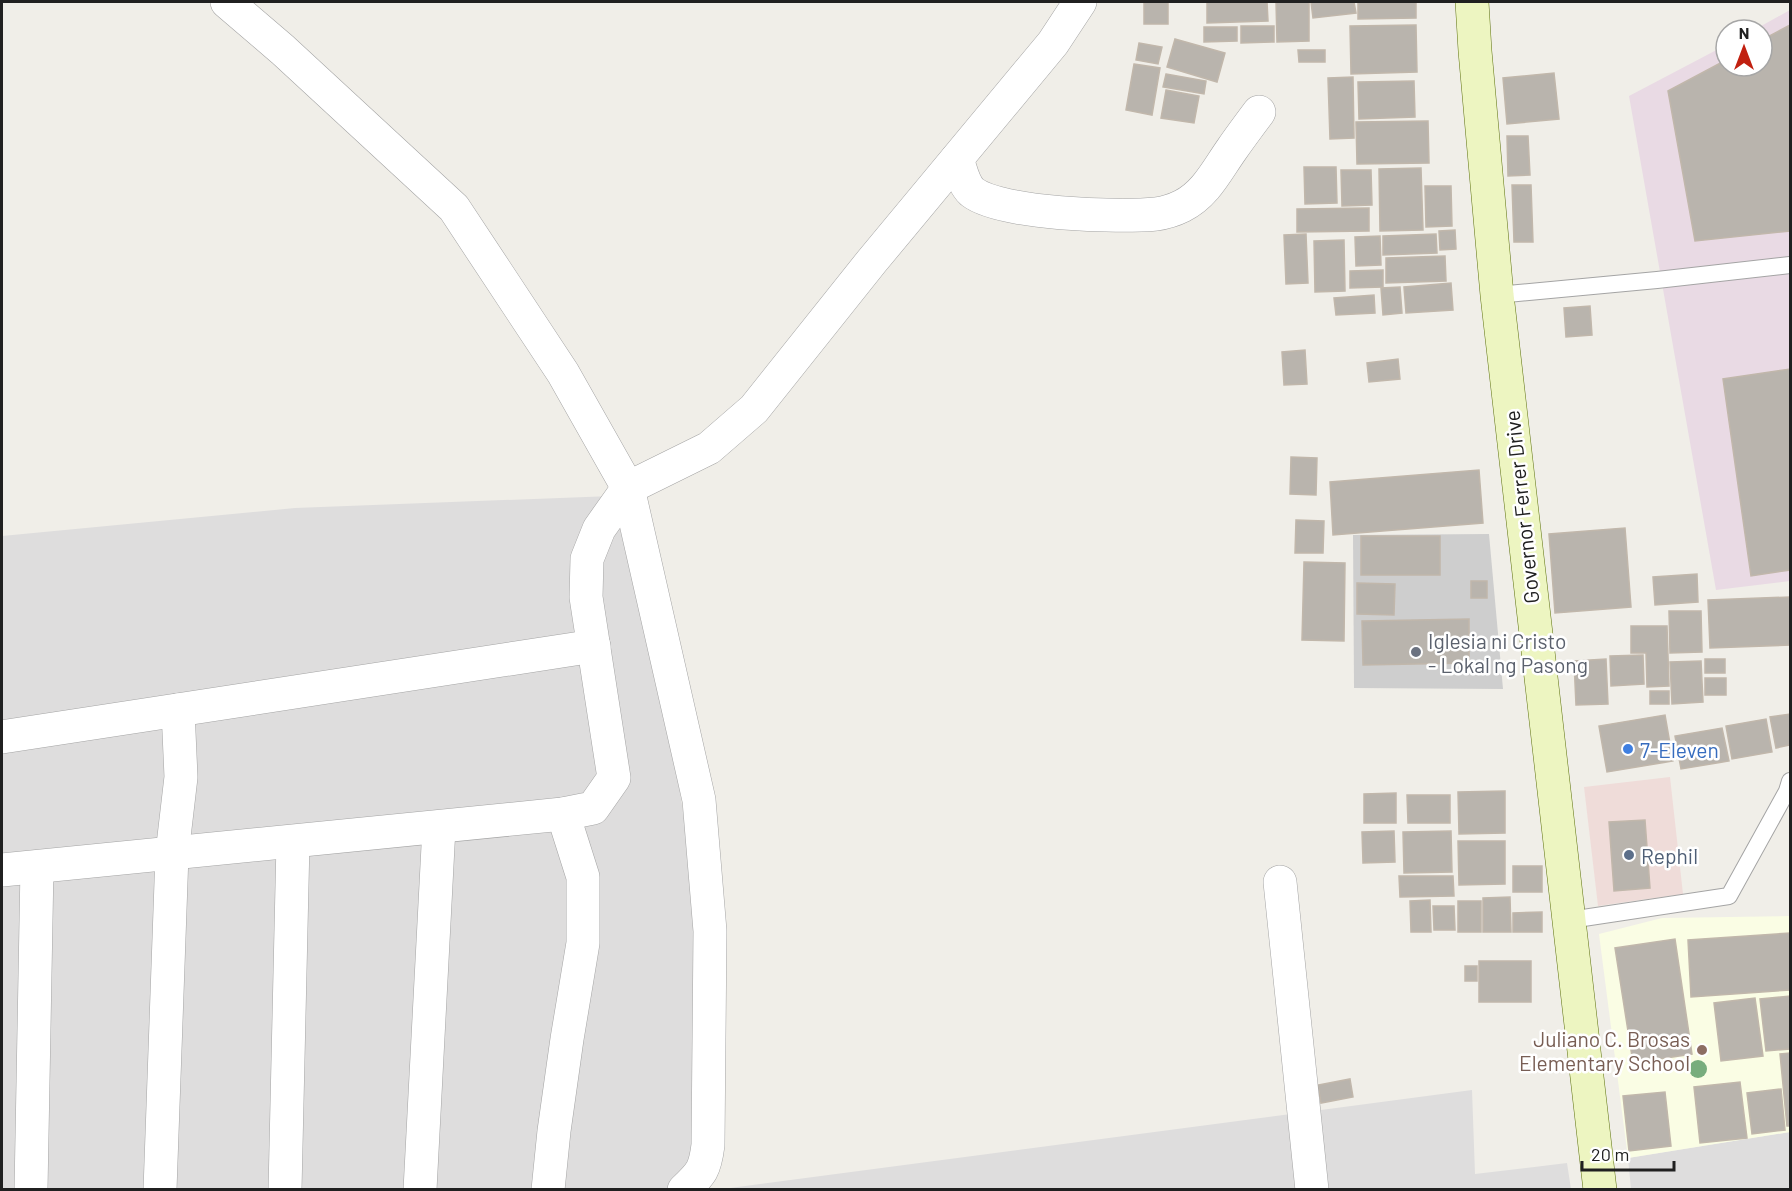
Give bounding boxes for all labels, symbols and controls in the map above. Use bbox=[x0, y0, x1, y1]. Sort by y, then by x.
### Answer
north arrow bbox=[1714, 18, 1774, 78]
text: N bbox=[1739, 23, 1749, 42]
street label: Governor Ferrer Drive bbox=[1498, 409, 1544, 605]
place label: Iglesia ni Cristo - Lokal ng Pasong bbox=[1428, 628, 1588, 677]
marker: Iglesia ni Cristo - Lokal ng Pasong bbox=[1409, 645, 1423, 659]
place label: 7-Eleven bbox=[1640, 737, 1719, 762]
marker: 7-Eleven bbox=[1621, 742, 1635, 756]
place label: Rephil bbox=[1641, 843, 1698, 868]
marker: Rephil bbox=[1622, 848, 1636, 862]
place label: Juliano C. Brosas Elementary School bbox=[1519, 1026, 1690, 1075]
marker: Juliano C. Brosas Elementary School bbox=[1695, 1043, 1709, 1057]
scale bar bbox=[1582, 1134, 1674, 1172]
text: 20 m bbox=[1591, 1143, 1629, 1165]

